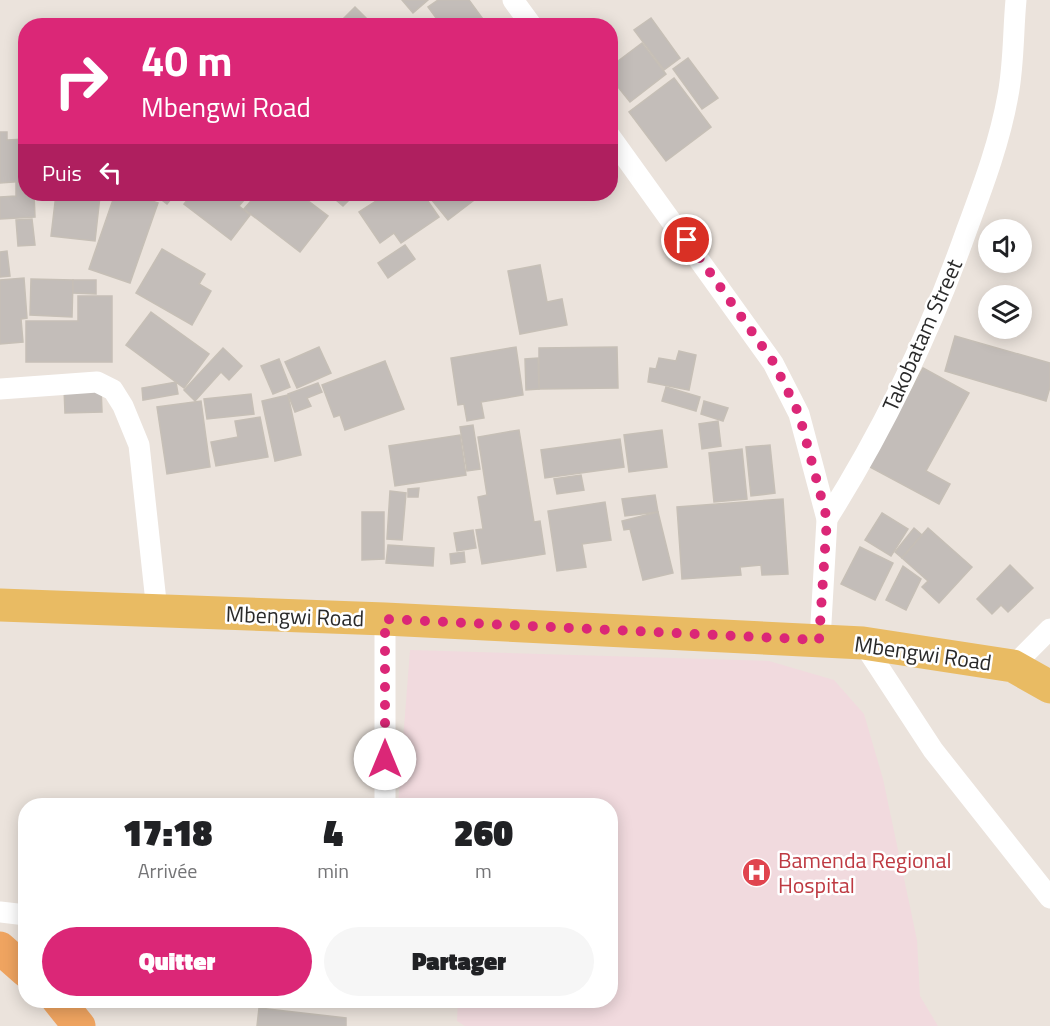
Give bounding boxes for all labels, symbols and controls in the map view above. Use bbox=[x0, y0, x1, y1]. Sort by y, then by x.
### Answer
text: 40 m bbox=[141, 28, 233, 92]
icon: right bbox=[42, 42, 120, 120]
text: Mbengwi Road bbox=[141, 86, 311, 127]
text: Puis bbox=[42, 156, 82, 190]
icon: left bbox=[94, 156, 127, 189]
pin bbox=[661, 214, 712, 265]
map controls bbox=[978, 219, 1032, 339]
button: sound bbox=[978, 219, 1032, 273]
icon: arrive bbox=[670, 223, 703, 256]
street label: Takobatam Street bbox=[873, 253, 971, 417]
button: layers bbox=[978, 285, 1032, 339]
street label: Mbengwi Road bbox=[225, 597, 365, 635]
street label: Mbengwi Road bbox=[852, 627, 994, 679]
position arrow bbox=[353, 727, 417, 791]
text: 17:18 bbox=[123, 805, 212, 860]
text: 4 bbox=[323, 805, 343, 860]
text: 260 bbox=[454, 805, 513, 860]
place label: Bamenda Regional Hospital bbox=[778, 843, 952, 902]
text: Arrivée bbox=[138, 855, 197, 886]
text: min bbox=[317, 855, 349, 886]
text: m bbox=[475, 855, 492, 886]
hospital icon: Bamenda Regional Hospital bbox=[741, 857, 773, 889]
button: Quitter bbox=[42, 927, 312, 996]
button: Partager bbox=[324, 927, 594, 996]

